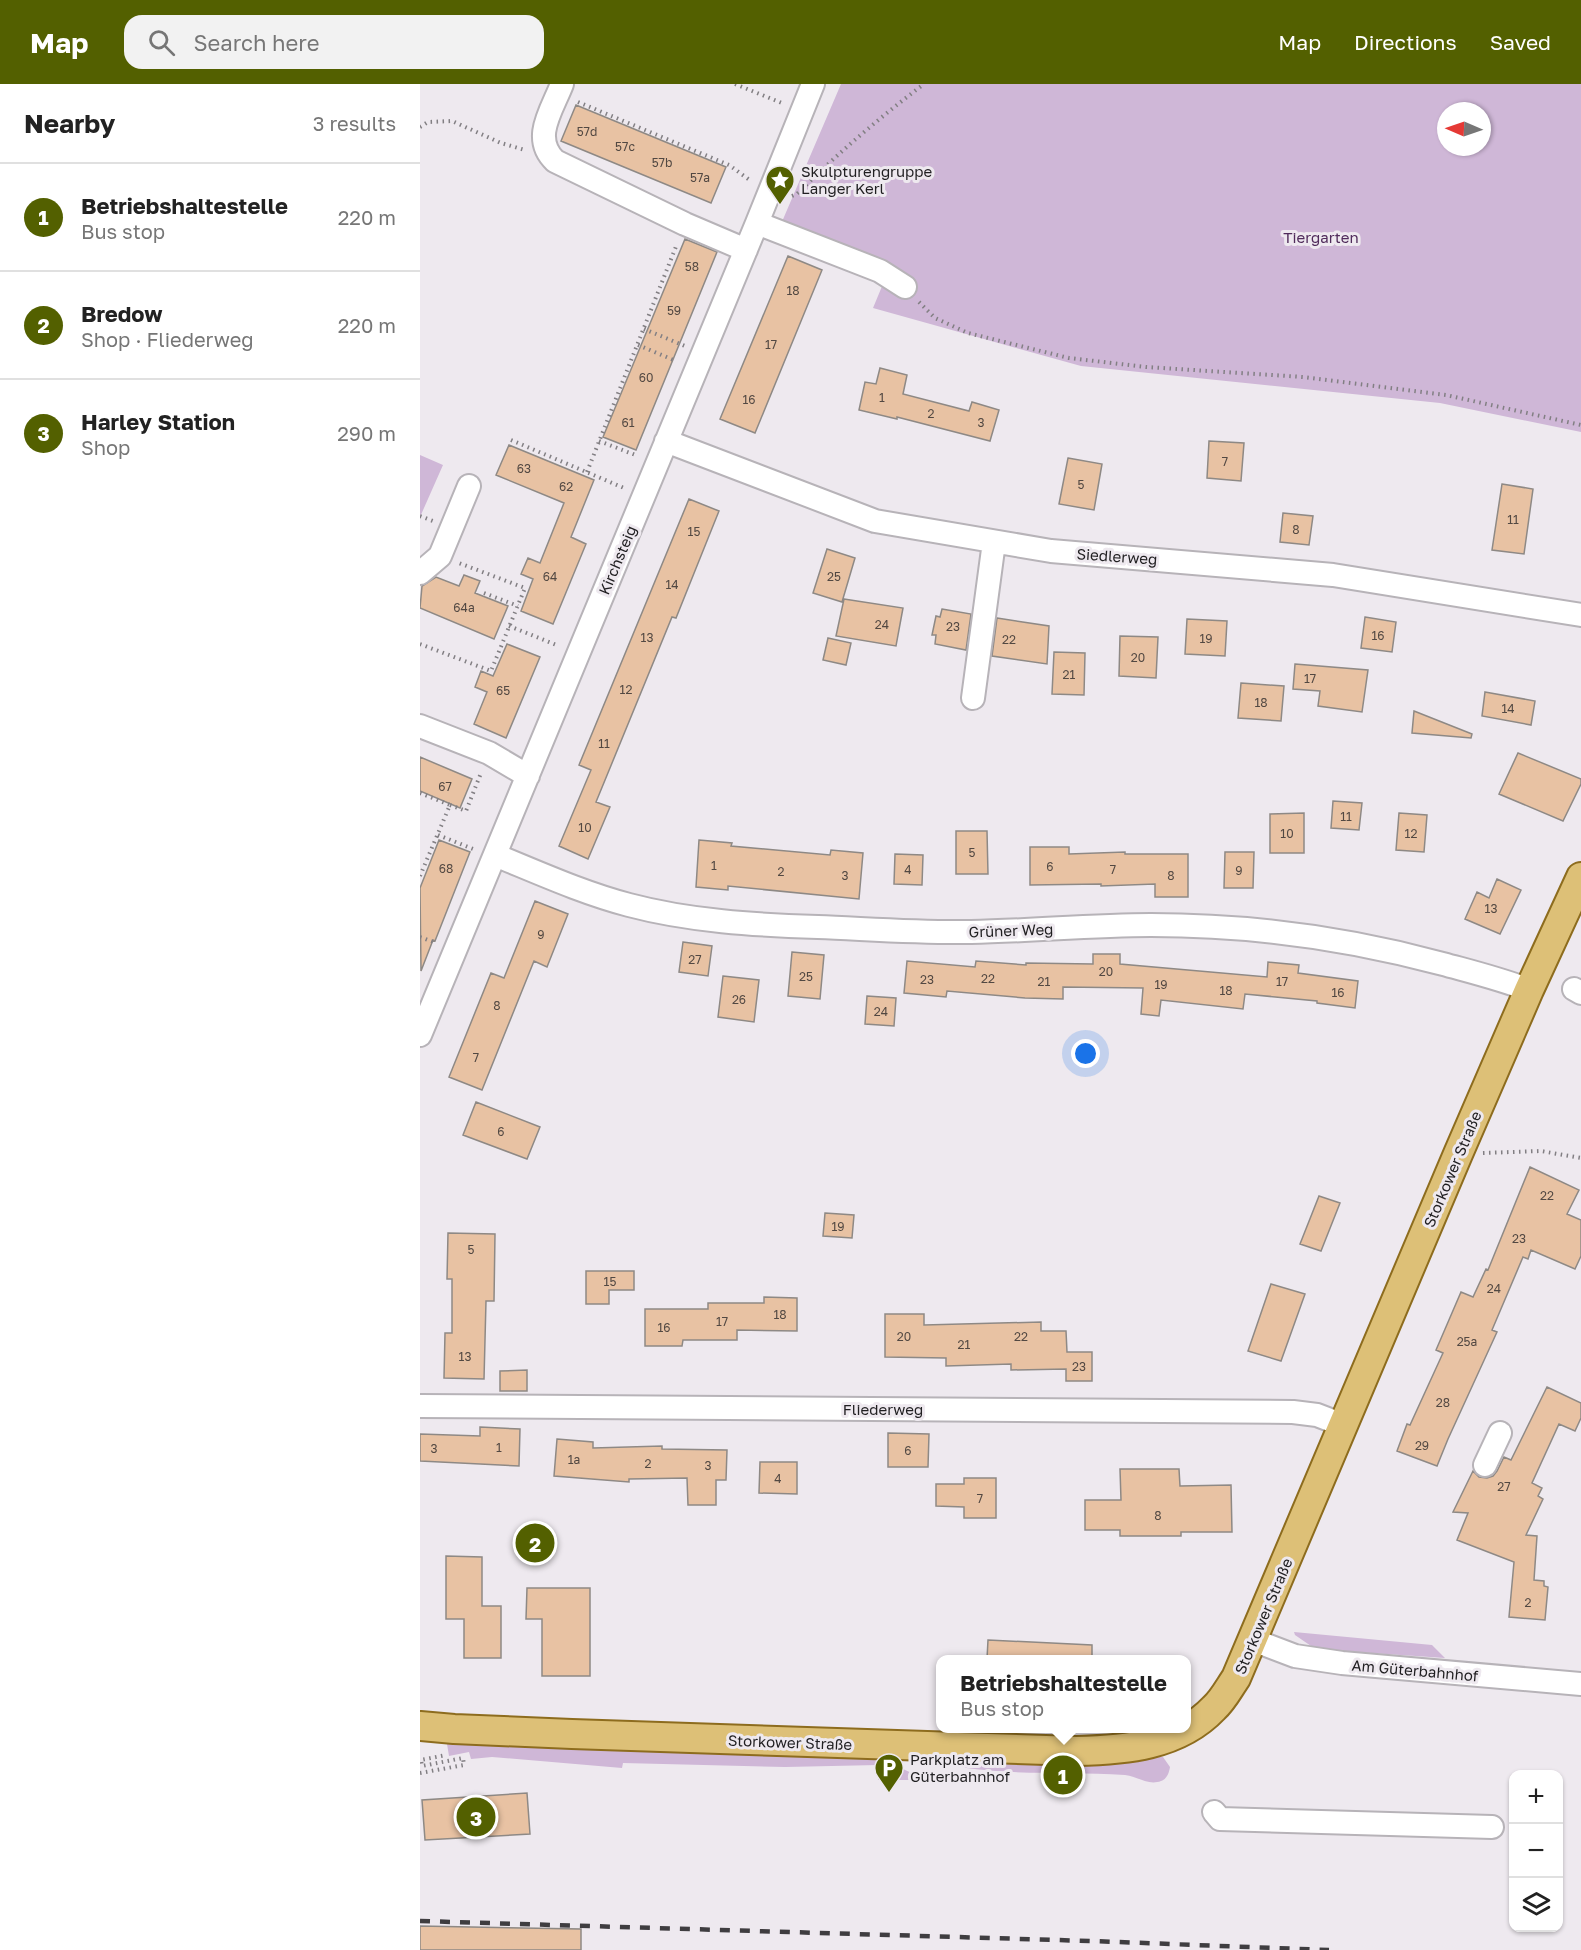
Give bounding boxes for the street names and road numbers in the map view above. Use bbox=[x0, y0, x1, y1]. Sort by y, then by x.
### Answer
street label: Kirchsteig bbox=[594, 523, 640, 597]
street label: Siedlerweg bbox=[1076, 544, 1158, 568]
street label: Grüner Weg bbox=[968, 920, 1054, 940]
street label: Storkower Straße bbox=[1419, 1108, 1485, 1230]
street label: Fliederweg bbox=[843, 1400, 923, 1418]
street label: Storkower Straße bbox=[1230, 1555, 1296, 1677]
street label: Am Güterbahnhof bbox=[1351, 1656, 1480, 1685]
street label: Storkower Straße bbox=[728, 1731, 853, 1753]

